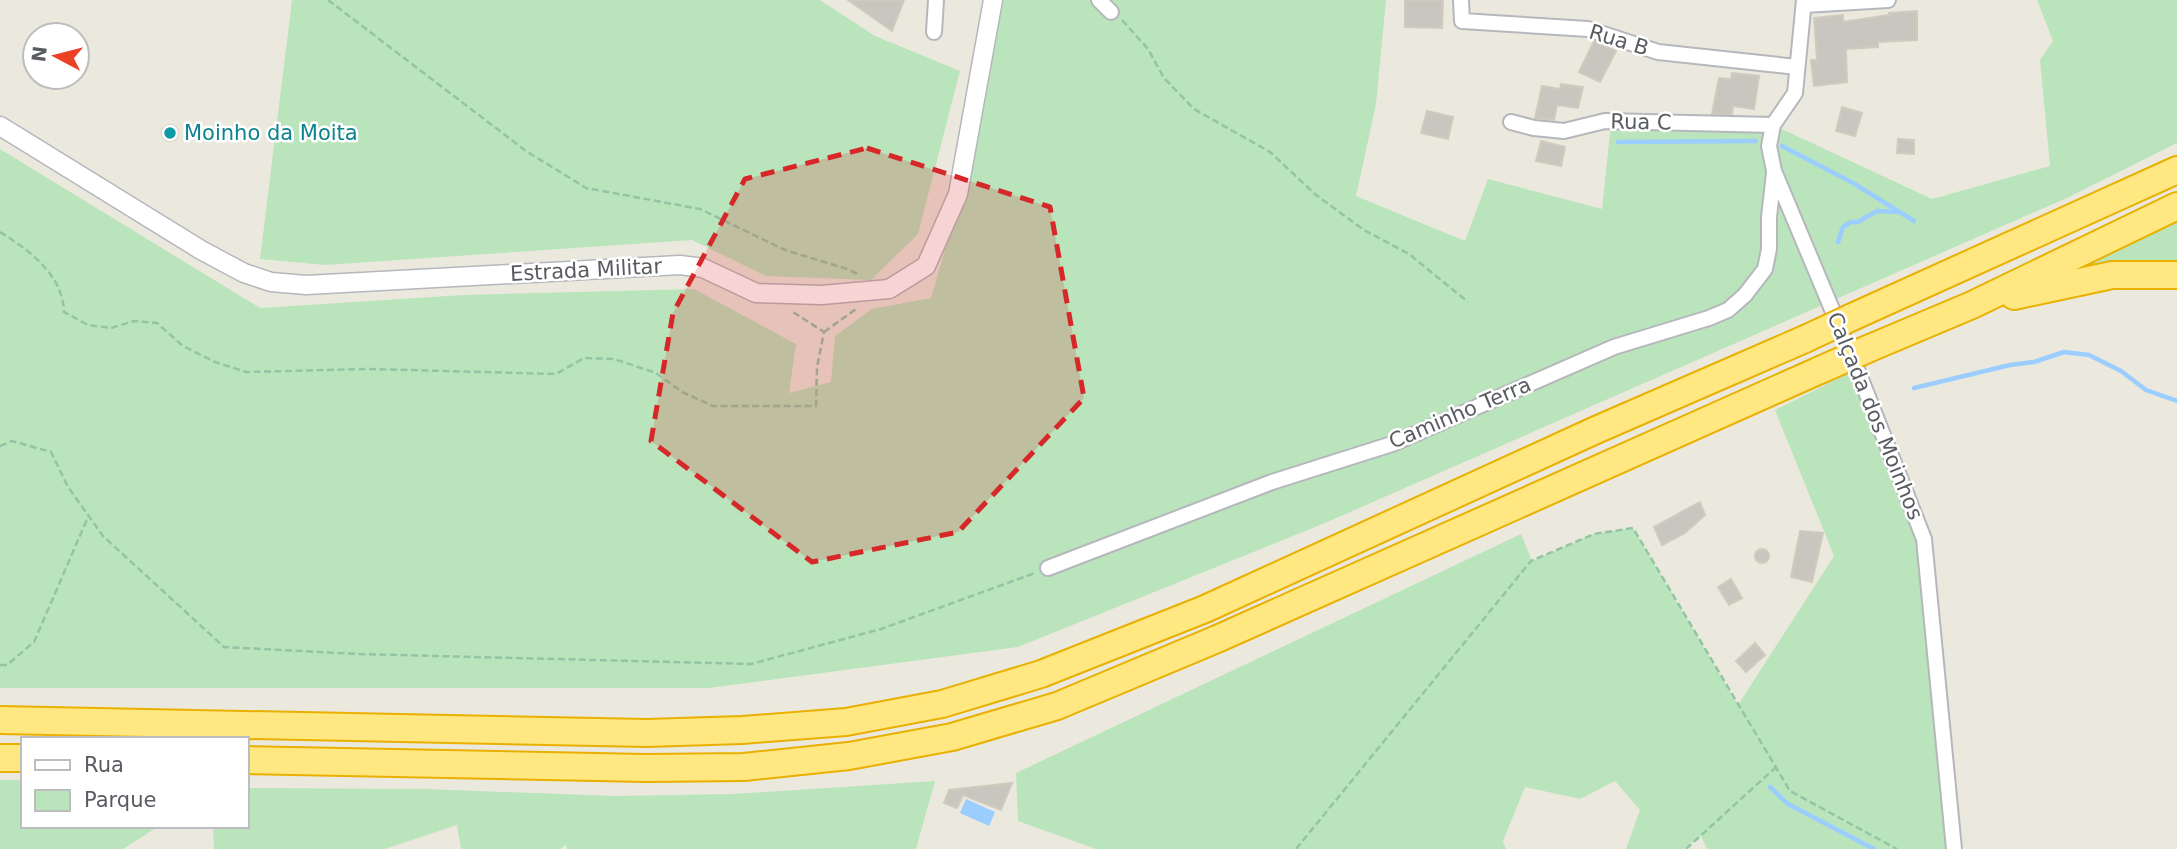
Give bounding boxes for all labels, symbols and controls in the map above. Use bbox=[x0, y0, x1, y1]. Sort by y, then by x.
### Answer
street label: Rua B bbox=[1586, 20, 1652, 60]
north arrow bbox=[21, 21, 91, 91]
text: N bbox=[27, 45, 51, 63]
street label: Rua C bbox=[1610, 109, 1672, 135]
place label: Moinho da Moita bbox=[184, 121, 358, 145]
marker: Moinho da Moita bbox=[162, 125, 178, 141]
street label: Estrada Militar bbox=[509, 254, 663, 286]
street label: Calçada dos Moinhos bbox=[1822, 309, 1928, 523]
street label: Caminho Terra bbox=[1385, 372, 1535, 454]
legend bbox=[21, 737, 248, 828]
text: Rua bbox=[84, 753, 124, 777]
text: Parque bbox=[84, 788, 156, 812]

